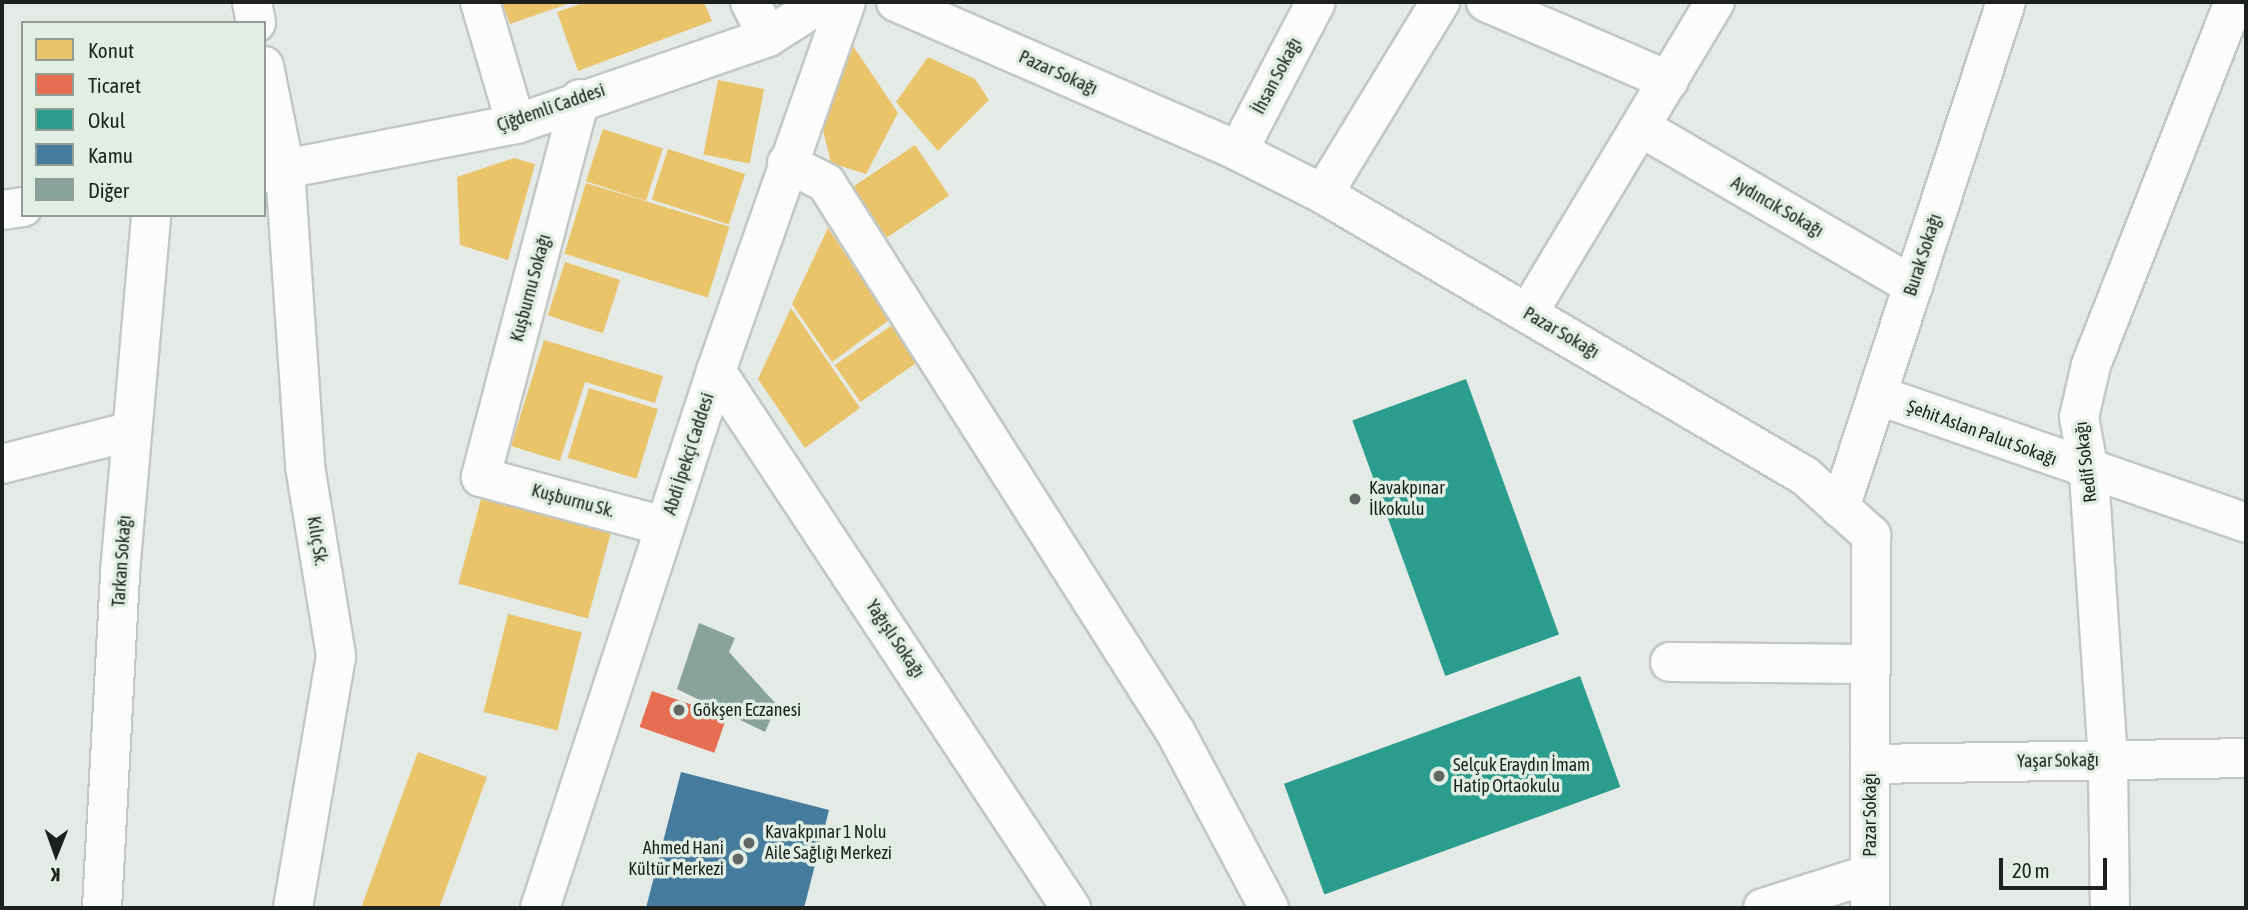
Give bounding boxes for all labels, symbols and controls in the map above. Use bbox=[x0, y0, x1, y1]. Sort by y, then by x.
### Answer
legend bbox=[21, 21, 266, 217]
street label: İhsan Sokağı bbox=[1248, 34, 1306, 118]
text: Konut bbox=[88, 38, 134, 62]
street label: Pazar Sokağı bbox=[1015, 46, 1101, 100]
text: Ticaret bbox=[88, 73, 141, 97]
street label: Çiğdemli Caddesi bbox=[494, 79, 608, 137]
text: Okul bbox=[88, 108, 125, 132]
text: Kamu bbox=[88, 143, 133, 167]
street label: Aydıncık Sokağı bbox=[1727, 172, 1827, 242]
text: Diğer bbox=[88, 178, 129, 202]
street label: Burak Sokağı bbox=[1900, 211, 1946, 299]
street label: Kuşburnu Sokağı bbox=[506, 232, 556, 344]
street label: Pazar Sokağı bbox=[1519, 303, 1603, 363]
street label: Abdi İpekçi Caddesi bbox=[659, 390, 719, 518]
street label: Şehit Aslan Palut Sokağı bbox=[1904, 396, 2060, 470]
street label: Redif Sokağı bbox=[2070, 420, 2102, 504]
place label: Kavakpınar İlkokulu bbox=[1369, 478, 1444, 520]
street label: Kuşburnu Sk. bbox=[529, 480, 617, 522]
marker: Kavakpınar İlkokulu bbox=[1347, 491, 1363, 507]
street label: Tarkan Sokağı bbox=[108, 514, 136, 608]
street label: Kılıç Sk. bbox=[302, 515, 332, 567]
street label: Yağışlı Sokağı bbox=[861, 596, 929, 682]
place label: Gökşen Eczanesi bbox=[693, 699, 801, 721]
marker: Gökşen Eczanesi bbox=[671, 702, 687, 718]
street label: Yaşar Sokağı bbox=[2017, 749, 2099, 773]
place label: Selçuk Eraydın İmam Hatip Ortaokulu bbox=[1453, 755, 1590, 798]
marker: Selçuk Eraydın İmam Hatip Ortaokulu bbox=[1431, 768, 1447, 784]
street label: Pazar Sokağı bbox=[1859, 773, 1881, 857]
north arrow bbox=[21, 819, 91, 889]
place label: Kavakpınar 1 Nolu Aile Sağlığı Merkezi bbox=[765, 822, 892, 864]
marker: Kavakpınar 1 Nolu Aile Sağlığı Merkezi bbox=[739, 833, 759, 853]
place label: Ahmed Hani Kültür Merkezi bbox=[628, 838, 724, 880]
scale bar bbox=[2003, 844, 2112, 888]
marker: Ahmed Hani Kültür Merkezi bbox=[730, 851, 746, 867]
text: 20 m bbox=[2012, 858, 2050, 882]
text: K bbox=[51, 864, 60, 886]

